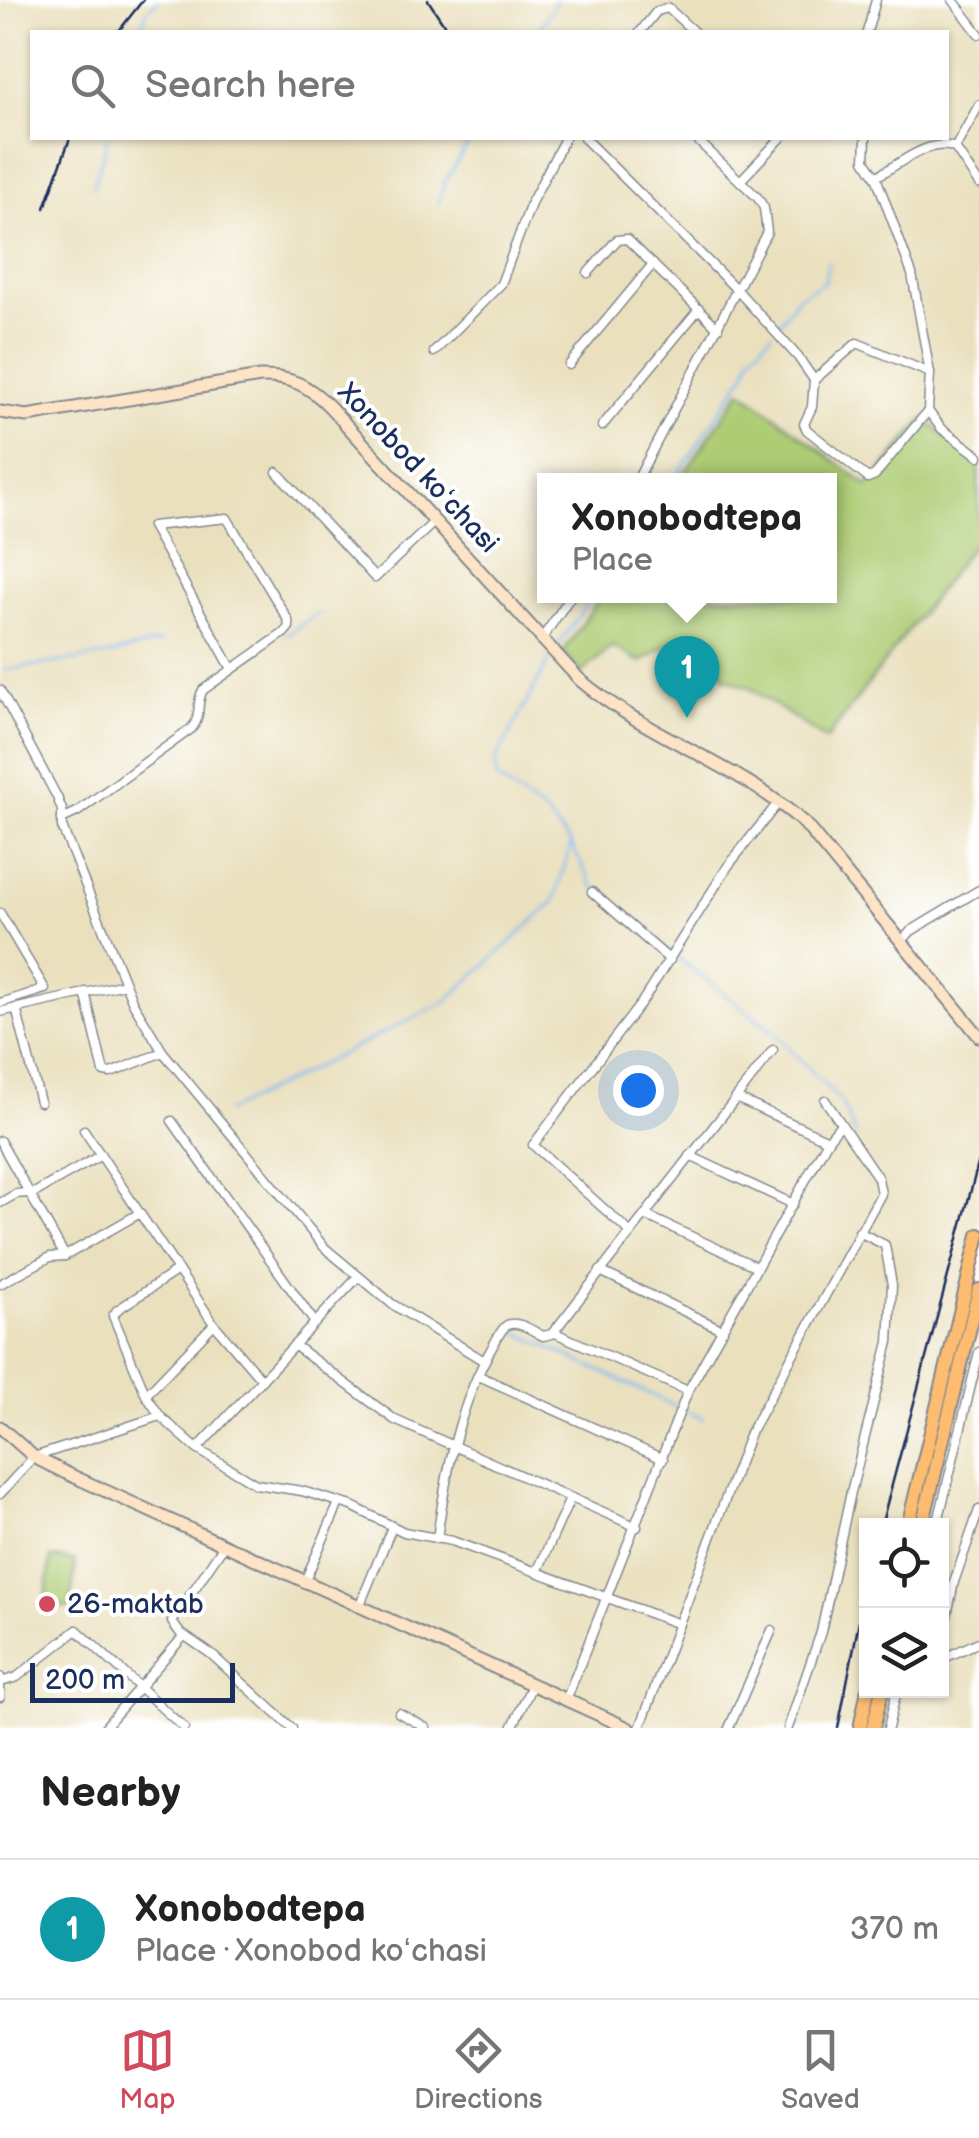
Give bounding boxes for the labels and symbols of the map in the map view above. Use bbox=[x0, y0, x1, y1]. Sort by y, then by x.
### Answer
street label: Xonobod koʻchasi bbox=[330, 375, 505, 560]
pin: 1 bbox=[654, 636, 720, 718]
your location bbox=[613, 1065, 664, 1116]
place label: 26-maktab bbox=[67, 1588, 204, 1621]
marker: 26-maktab bbox=[36, 1593, 58, 1615]
scale bar bbox=[30, 1658, 235, 1702]

